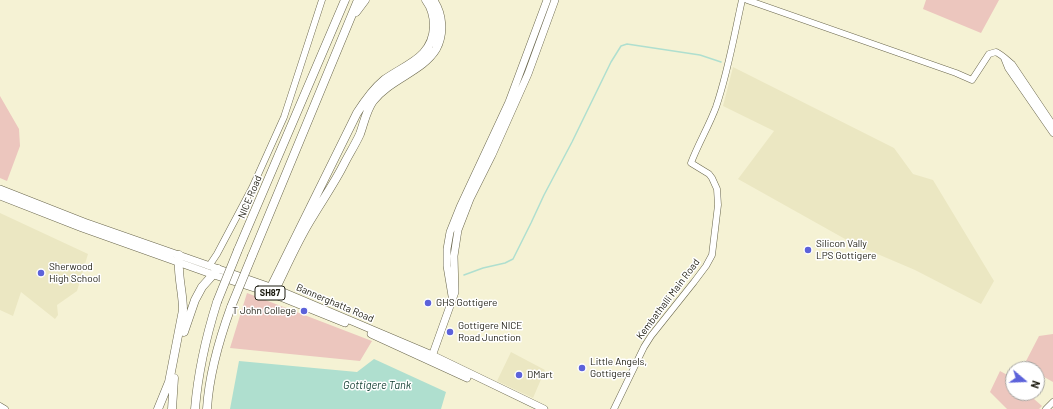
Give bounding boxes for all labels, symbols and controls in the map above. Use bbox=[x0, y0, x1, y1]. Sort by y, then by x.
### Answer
street label: NICE Road bbox=[236, 174, 264, 220]
place label: Silicon Vally LPS Gottigere bbox=[816, 238, 876, 262]
marker: Silicon Vally LPS Gottigere bbox=[803, 245, 813, 255]
street label: Kembathalli Main Road bbox=[634, 256, 702, 342]
place label: Sherwood High School bbox=[49, 261, 100, 284]
marker: Sherwood High School bbox=[36, 268, 46, 278]
street label: Bannerghatta Road bbox=[294, 281, 376, 325]
road number: SH87 bbox=[255, 286, 285, 300]
place label: GHS Gottigere bbox=[436, 297, 497, 309]
marker: GHS Gottigere bbox=[423, 298, 433, 308]
place label: T John College bbox=[232, 305, 296, 317]
marker: T John College bbox=[299, 306, 309, 316]
place label: Gottigere NICE Road Junction bbox=[458, 320, 522, 344]
marker: Gottigere NICE Road Junction bbox=[445, 327, 455, 337]
place label: Little Angels, Gottigere bbox=[590, 356, 647, 380]
north arrow bbox=[1005, 361, 1045, 401]
marker: Little Angels, Gottigere bbox=[577, 363, 587, 373]
place label: DMart bbox=[527, 369, 553, 381]
marker: DMart bbox=[514, 370, 524, 380]
water label: Gottigere Tank bbox=[343, 378, 411, 392]
text: N bbox=[1029, 379, 1043, 390]

